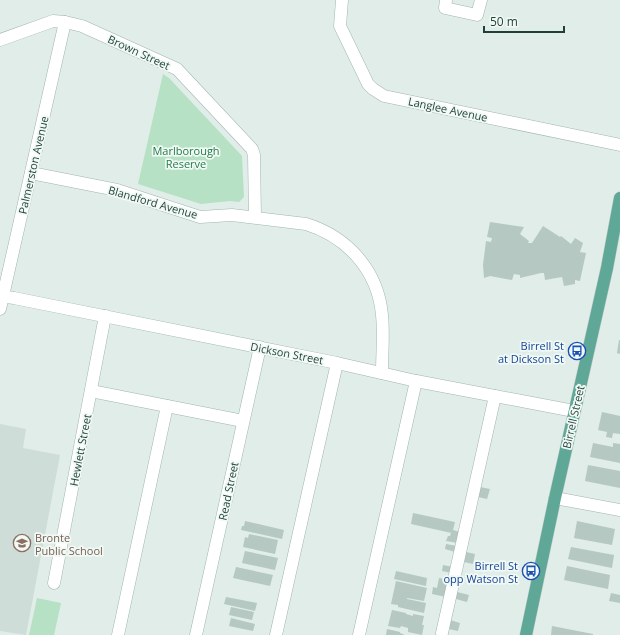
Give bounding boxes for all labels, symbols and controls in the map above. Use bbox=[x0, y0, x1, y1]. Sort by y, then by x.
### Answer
scale bar bbox=[484, 8, 564, 34]
text: 50 m bbox=[490, 13, 518, 30]
street label: Brown Street bbox=[105, 31, 173, 73]
street label: Langlee Avenue bbox=[407, 93, 489, 125]
street label: Palmerston Avenue bbox=[14, 115, 52, 215]
park label: Marlborough Reserve bbox=[152, 143, 220, 171]
street label: Blandford Avenue bbox=[107, 182, 199, 222]
place label: Birrell St at Dickson St bbox=[498, 338, 564, 366]
street label: Dickson Street bbox=[249, 339, 325, 367]
bus stop icon: Birrell St at Dickson St bbox=[567, 341, 587, 361]
street label: Birrell Street bbox=[558, 384, 588, 450]
street label: Hewlett Street bbox=[66, 413, 94, 487]
street label: Read Street bbox=[214, 460, 242, 522]
place label: Bronte Public School bbox=[35, 530, 103, 558]
school or university icon: Bronte Public School bbox=[12, 533, 32, 553]
place label: Birrell St opp Watson St bbox=[443, 558, 518, 586]
bus stop icon: Birrell St opp Watson St bbox=[521, 561, 541, 581]

